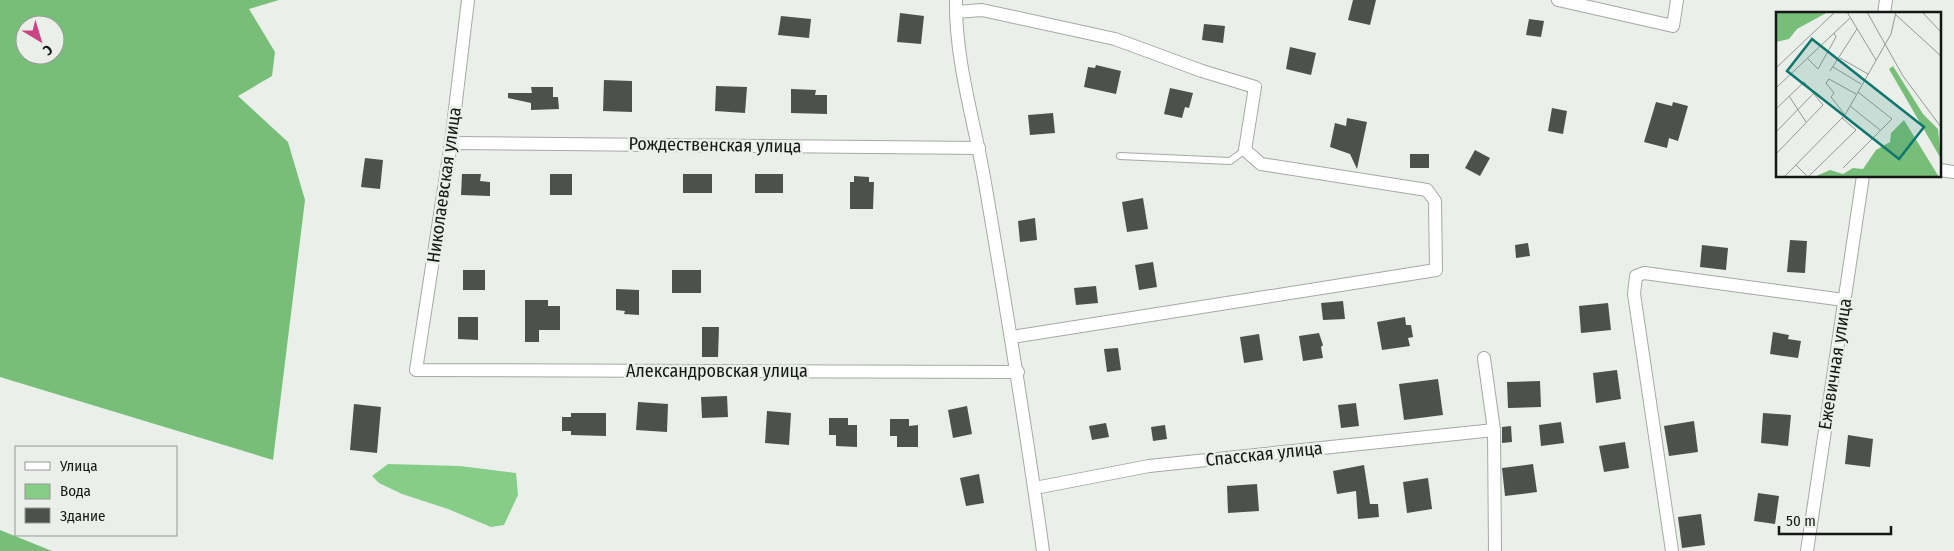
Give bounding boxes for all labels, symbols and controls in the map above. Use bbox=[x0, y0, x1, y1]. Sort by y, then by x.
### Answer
inset map bbox=[1776, 12, 1942, 178]
north arrow bbox=[15, 15, 65, 65]
text: С bbox=[39, 41, 56, 59]
street label: Николаевская улица bbox=[422, 106, 466, 264]
street label: Рождественская улица bbox=[628, 132, 802, 158]
street label: Ежевичная улица bbox=[1814, 296, 1856, 431]
street label: Александровская улица bbox=[626, 360, 808, 382]
street label: Спасская улица bbox=[1204, 437, 1324, 471]
legend bbox=[15, 446, 178, 536]
text: Улица bbox=[59, 457, 98, 475]
text: Вода bbox=[60, 482, 91, 500]
scale bar bbox=[1779, 504, 1892, 536]
text: Здание bbox=[60, 507, 106, 525]
text: 50 m bbox=[1786, 512, 1816, 530]

